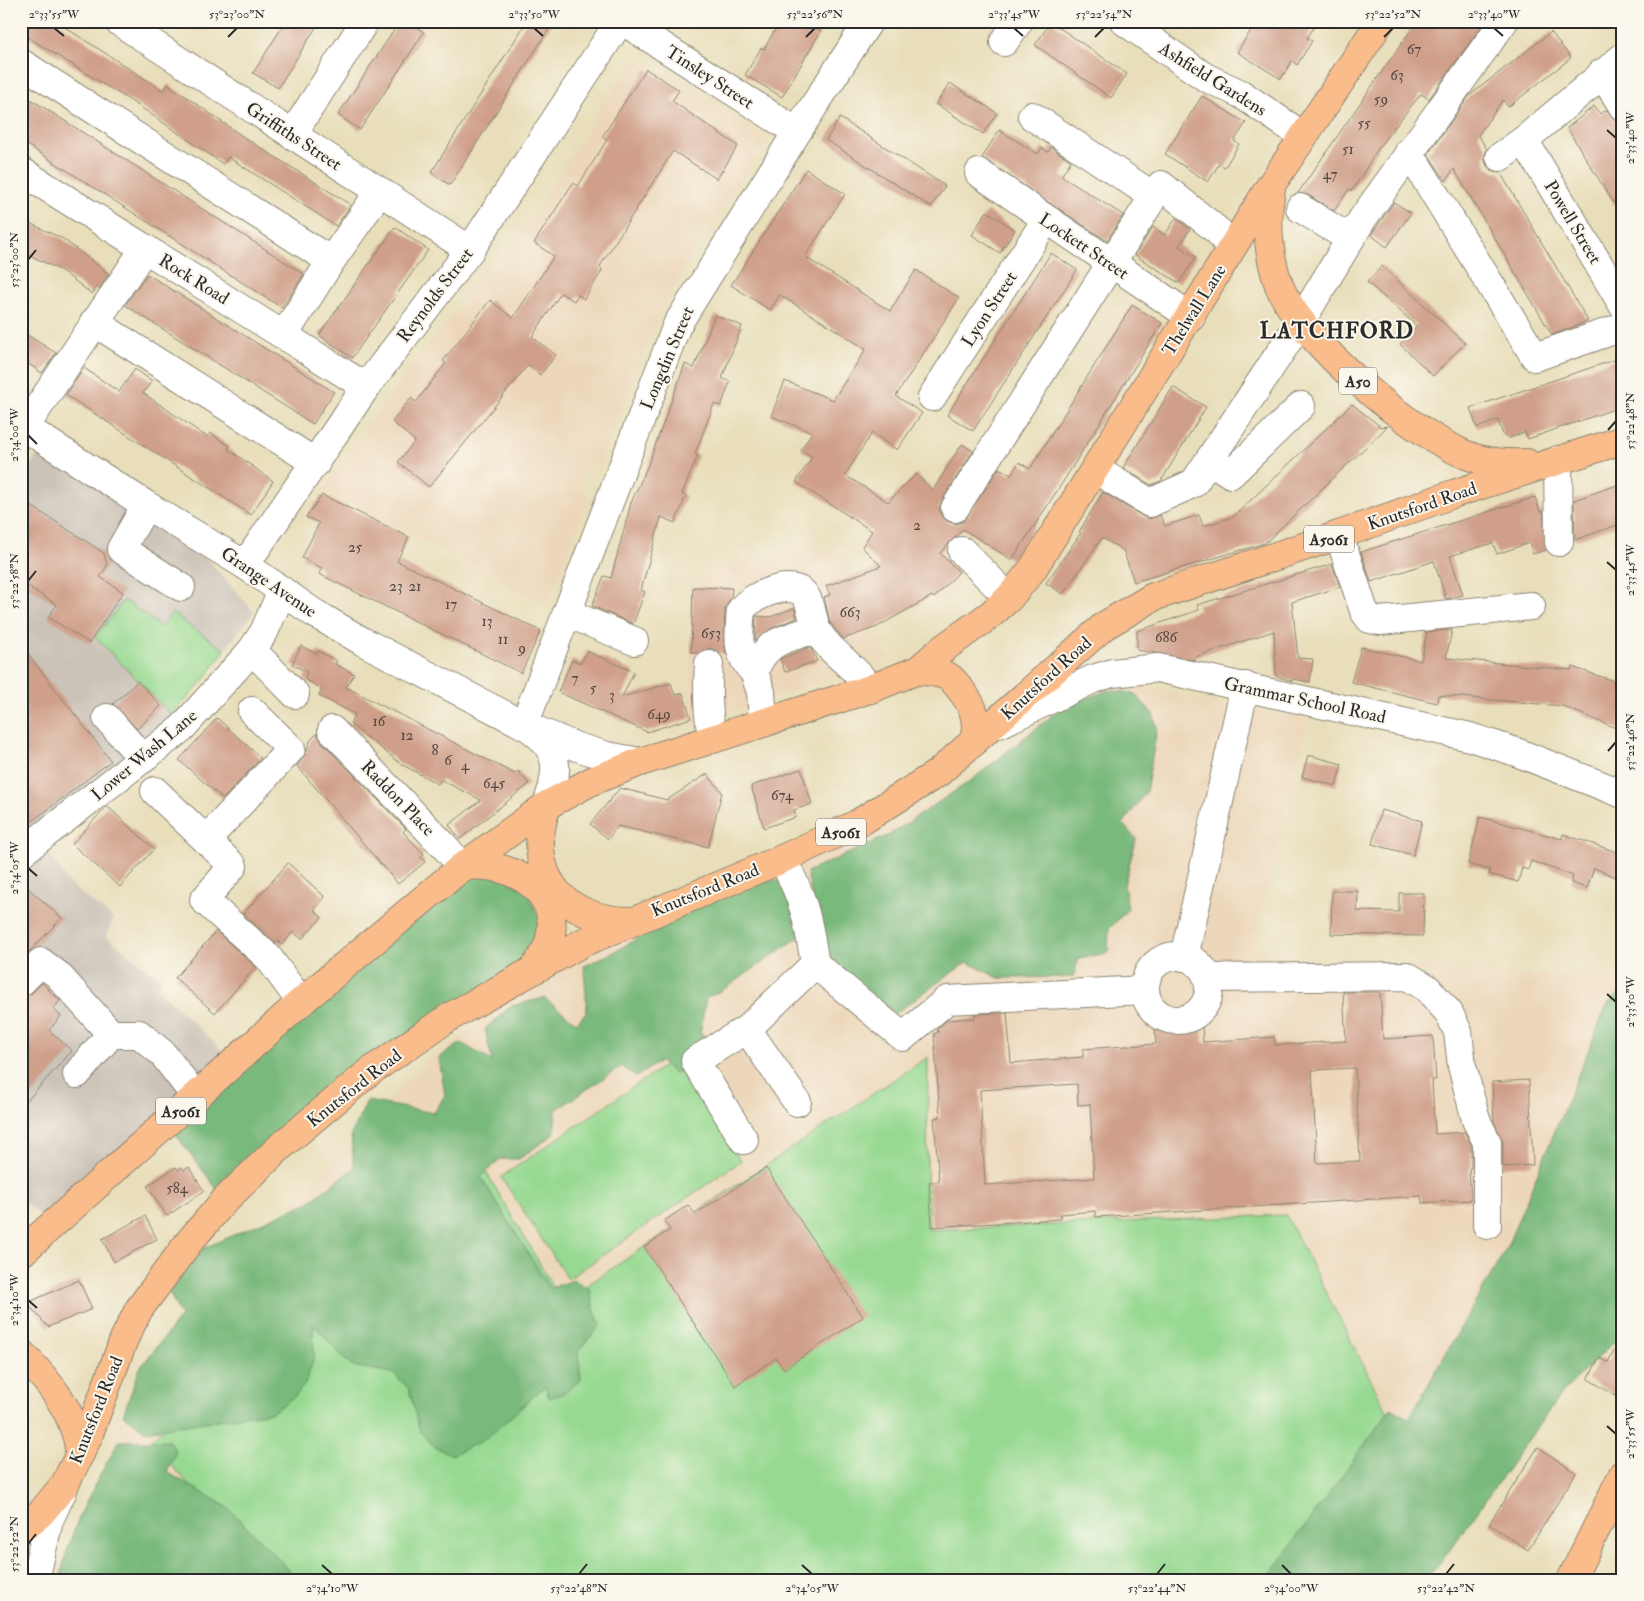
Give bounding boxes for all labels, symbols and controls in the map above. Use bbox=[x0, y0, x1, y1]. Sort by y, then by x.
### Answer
text: 2°33'55"W bbox=[29, 7, 80, 22]
text: 53°23'00"N bbox=[209, 7, 265, 22]
text: 2°33'50"W bbox=[508, 7, 560, 22]
text: 53°22'56"N bbox=[787, 7, 844, 22]
text: 2°33'45"W bbox=[988, 7, 1041, 22]
text: 53°22'54"N bbox=[1076, 7, 1133, 22]
text: 53°22'52"N bbox=[1365, 7, 1422, 22]
text: 2°33'40"W bbox=[1468, 7, 1521, 22]
street label: Ashfield Gardens bbox=[1154, 37, 1271, 122]
street label: Tinsley Street bbox=[661, 40, 758, 115]
house number: 67 bbox=[1407, 40, 1421, 59]
house number: 63 bbox=[1390, 66, 1404, 85]
house number: 59 bbox=[1374, 90, 1388, 109]
street label: Griffiths Street bbox=[241, 97, 346, 176]
text: 2°33'40"W bbox=[1623, 111, 1638, 164]
house number: 55 bbox=[1357, 114, 1371, 133]
house number: 51 bbox=[1342, 140, 1354, 159]
house number: 47 bbox=[1323, 165, 1337, 184]
street label: Powell Street bbox=[1539, 176, 1607, 268]
street label: Lockett Street bbox=[1034, 208, 1133, 285]
text: 53°23'00"N bbox=[7, 232, 22, 288]
street label: Reynolds Street bbox=[392, 243, 479, 347]
street label: Rock Road bbox=[154, 249, 233, 310]
street label: Thelwall Lane bbox=[1157, 260, 1232, 360]
street label: Lyon Street bbox=[956, 267, 1023, 352]
street label: Longdin Street bbox=[635, 303, 700, 413]
district label: LATCHFORD bbox=[1260, 317, 1414, 345]
road number: A50 bbox=[1339, 368, 1377, 394]
text: 53°22'48"N bbox=[1623, 392, 1638, 450]
text: 2°34'00"W bbox=[7, 407, 22, 462]
street label: Knutsford Road bbox=[1364, 477, 1480, 536]
house number: 2 bbox=[913, 516, 921, 535]
road number: A5061 bbox=[1304, 526, 1354, 552]
house number: 25 bbox=[348, 538, 362, 557]
street label: Grange Avenue bbox=[216, 542, 321, 623]
text: 2°33'45"W bbox=[1623, 543, 1638, 596]
text: 53°22'58"N bbox=[7, 553, 22, 609]
house number: 23 bbox=[389, 577, 403, 596]
house number: 21 bbox=[409, 577, 421, 596]
house number: 17 bbox=[445, 595, 457, 614]
house number: 663 bbox=[840, 603, 860, 622]
house number: 13 bbox=[481, 612, 493, 631]
house number: 653 bbox=[701, 624, 721, 643]
house number: 686 bbox=[1155, 628, 1179, 647]
house number: 11 bbox=[498, 630, 508, 649]
street label: Knutsford Road bbox=[996, 632, 1097, 725]
house number: 9 bbox=[517, 639, 526, 658]
house number: 7 bbox=[572, 669, 579, 688]
street label: Grammar School Road bbox=[1222, 672, 1388, 729]
house number: 5 bbox=[590, 679, 597, 698]
house number: 3 bbox=[609, 686, 615, 705]
street label: Lower Wash Lane bbox=[87, 704, 202, 806]
house number: 649 bbox=[647, 705, 671, 724]
house number: 16 bbox=[373, 712, 387, 731]
text: 53°22'46"N bbox=[1623, 713, 1638, 771]
house number: 12 bbox=[401, 726, 414, 745]
house number: 8 bbox=[431, 741, 439, 760]
house number: 6 bbox=[444, 751, 453, 770]
street label: Raddon Place bbox=[356, 755, 440, 842]
house number: 4 bbox=[461, 756, 470, 775]
house number: 645 bbox=[483, 774, 506, 793]
house number: 674 bbox=[771, 786, 794, 805]
road number: A5061 bbox=[816, 819, 866, 846]
text: 2°34'05"W bbox=[7, 841, 22, 895]
street label: Knutsford Road bbox=[648, 858, 763, 923]
text: 2°33'50"W bbox=[1623, 976, 1638, 1028]
street label: Knutsford Road bbox=[302, 1044, 407, 1133]
road number: A5061 bbox=[156, 1098, 206, 1124]
house number: 584 bbox=[166, 1179, 189, 1198]
text: 2°34'10"W bbox=[7, 1273, 22, 1326]
street label: Knutsford Road bbox=[64, 1353, 129, 1467]
text: 2°33'55"W bbox=[1623, 1408, 1638, 1459]
text: 53°22'52"N bbox=[7, 1515, 22, 1572]
text: 2°34'10"W bbox=[306, 1581, 359, 1596]
text: 53°22'48"N bbox=[550, 1581, 608, 1596]
text: 2°34'05"W bbox=[785, 1581, 839, 1596]
text: 53°22'44"N bbox=[1128, 1581, 1186, 1596]
text: 2°34'00"W bbox=[1264, 1581, 1319, 1596]
text: 53°22'42"N bbox=[1417, 1581, 1475, 1596]

